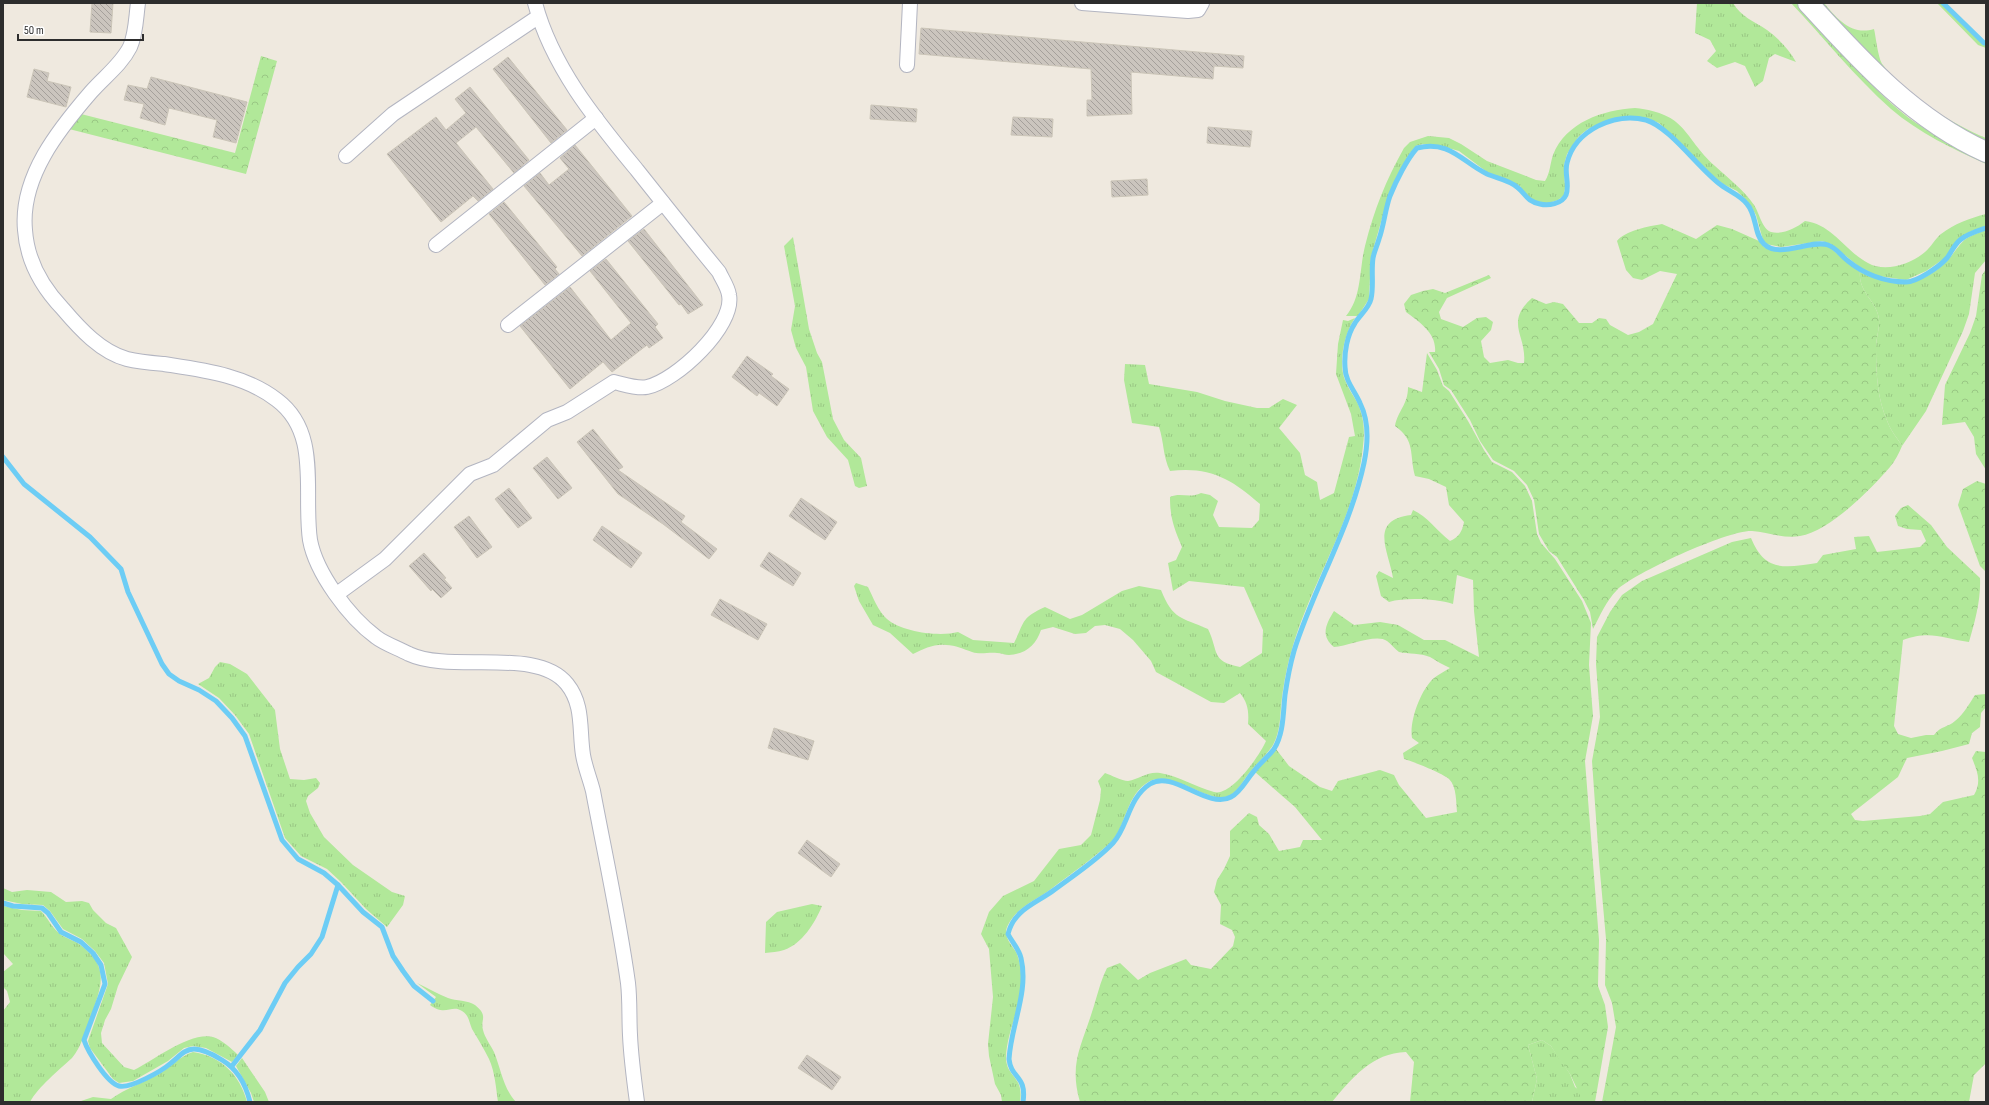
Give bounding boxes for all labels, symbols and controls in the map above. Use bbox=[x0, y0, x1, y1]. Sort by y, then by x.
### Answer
scale bar bbox=[18, 16, 143, 42]
text: 50 m bbox=[24, 23, 44, 38]

